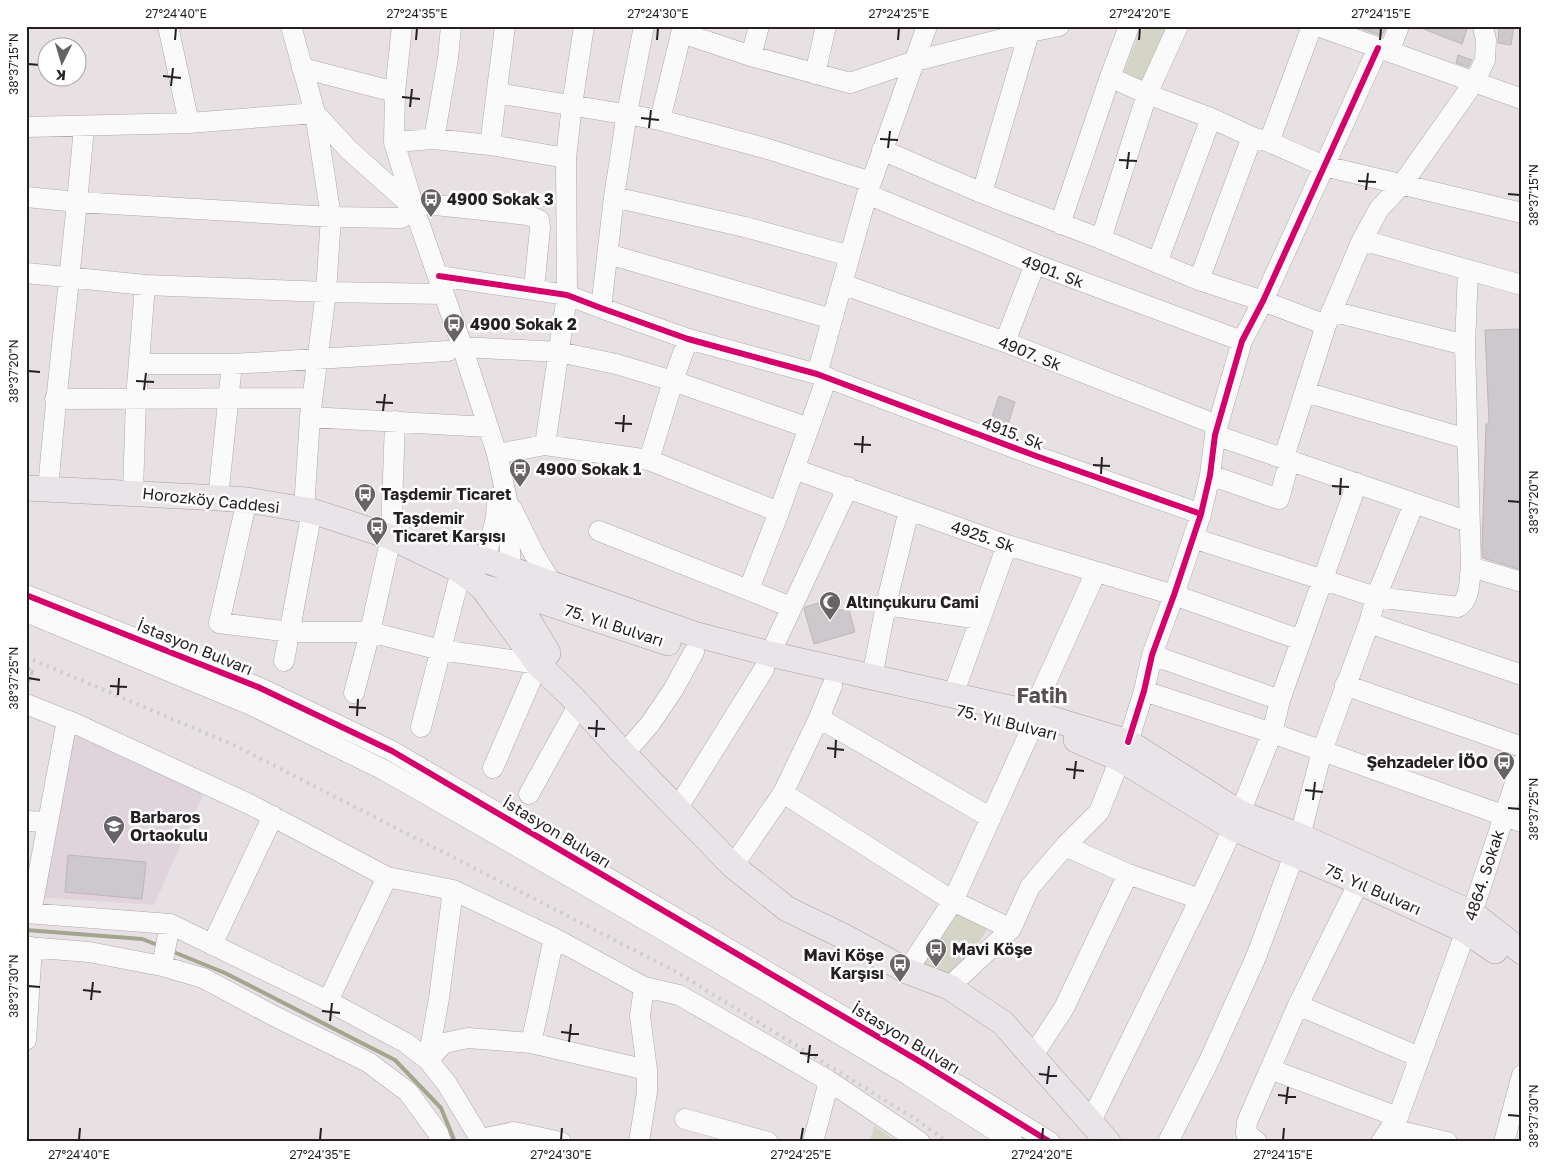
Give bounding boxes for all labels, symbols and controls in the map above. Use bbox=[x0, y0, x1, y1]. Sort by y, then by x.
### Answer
text: 27°24'40"E bbox=[145, 6, 207, 21]
text: 27°24'35"E bbox=[387, 6, 447, 21]
text: 27°24'30"E bbox=[627, 6, 689, 21]
text: 27°24'25"E bbox=[869, 6, 929, 21]
text: 27°24'20"E bbox=[1109, 6, 1171, 21]
text: 27°24'15"E bbox=[1351, 6, 1411, 21]
text: 38°37'15"N bbox=[6, 33, 21, 95]
north arrow bbox=[38, 38, 88, 88]
text: K bbox=[55, 67, 67, 84]
text: 38°37'15"N bbox=[1526, 164, 1541, 226]
bus stop icon: 4900 Sokak 3 bbox=[419, 187, 443, 218]
place label: 4900 Sokak 3 bbox=[447, 189, 554, 209]
street label: 4901. Sk bbox=[1019, 250, 1087, 292]
bus stop icon: 4900 Sokak 2 bbox=[442, 312, 466, 343]
place label: 4900 Sokak 2 bbox=[470, 314, 577, 334]
street label: 4907. Sk bbox=[996, 331, 1064, 375]
text: 38°37'20"N bbox=[6, 339, 21, 403]
street label: 4915. Sk bbox=[979, 412, 1047, 454]
bus stop icon: 4900 Sokak 1 bbox=[508, 457, 532, 488]
place label: 4900 Sokak 1 bbox=[536, 459, 641, 479]
text: 38°37'20"N bbox=[1526, 470, 1541, 534]
bus stop icon: Taşdemir Ticaret bbox=[353, 482, 377, 513]
street label: Horozköy Caddesi bbox=[141, 483, 281, 517]
place label: Taşdemir Ticaret bbox=[381, 484, 511, 504]
place label: Taşdemir Ticaret Karşısı bbox=[393, 508, 506, 546]
bus stop icon: Taşdemir Ticaret Karşısı bbox=[365, 515, 389, 546]
street label: 4925. Sk bbox=[948, 516, 1018, 556]
mosque icon: Altınçukuru Cami bbox=[818, 590, 842, 621]
place label: Altınçukuru Cami bbox=[846, 592, 979, 612]
street label: 75. Yıl Bulvarı bbox=[562, 600, 666, 650]
street label: İstasyon Bulvarı bbox=[134, 615, 256, 679]
text: 38°37'25"N bbox=[6, 647, 21, 709]
district label: Fatih bbox=[1016, 682, 1068, 708]
street label: 75. Yıl Bulvarı bbox=[954, 700, 1060, 744]
bus stop icon: Şehzadeler İÖO bbox=[1492, 750, 1516, 781]
place label: Şehzadeler İÖO bbox=[1366, 752, 1488, 772]
text: 38°37'25"N bbox=[1526, 778, 1541, 840]
street label: İstasyon Bulvarı bbox=[499, 792, 615, 872]
place label: Barbaros Ortaokulu bbox=[130, 807, 208, 845]
school or university icon: Barbaros Ortaokulu bbox=[102, 814, 126, 845]
street label: 4864. Sokak bbox=[1460, 827, 1508, 923]
street label: 75. Yıl Bulvarı bbox=[1322, 859, 1424, 919]
bus stop icon: Mavi Köşe bbox=[924, 937, 948, 968]
place label: Mavi Köşe bbox=[952, 939, 1033, 959]
place label: Mavi Köşe Karşısı bbox=[803, 945, 884, 983]
bus stop icon: Mavi Köşe Karşısı bbox=[888, 952, 912, 983]
text: 38°37'30"N bbox=[6, 954, 21, 1018]
street label: İstasyon Bulvarı bbox=[848, 998, 964, 1078]
text: 38°37'30"N bbox=[1526, 1084, 1541, 1148]
text: 27°24'40"E bbox=[48, 1147, 110, 1162]
text: 27°24'35"E bbox=[290, 1147, 350, 1162]
text: 27°24'30"E bbox=[530, 1147, 592, 1162]
text: 27°24'25"E bbox=[771, 1147, 831, 1162]
text: 27°24'20"E bbox=[1011, 1147, 1073, 1162]
text: 27°24'15"E bbox=[1253, 1147, 1313, 1162]

